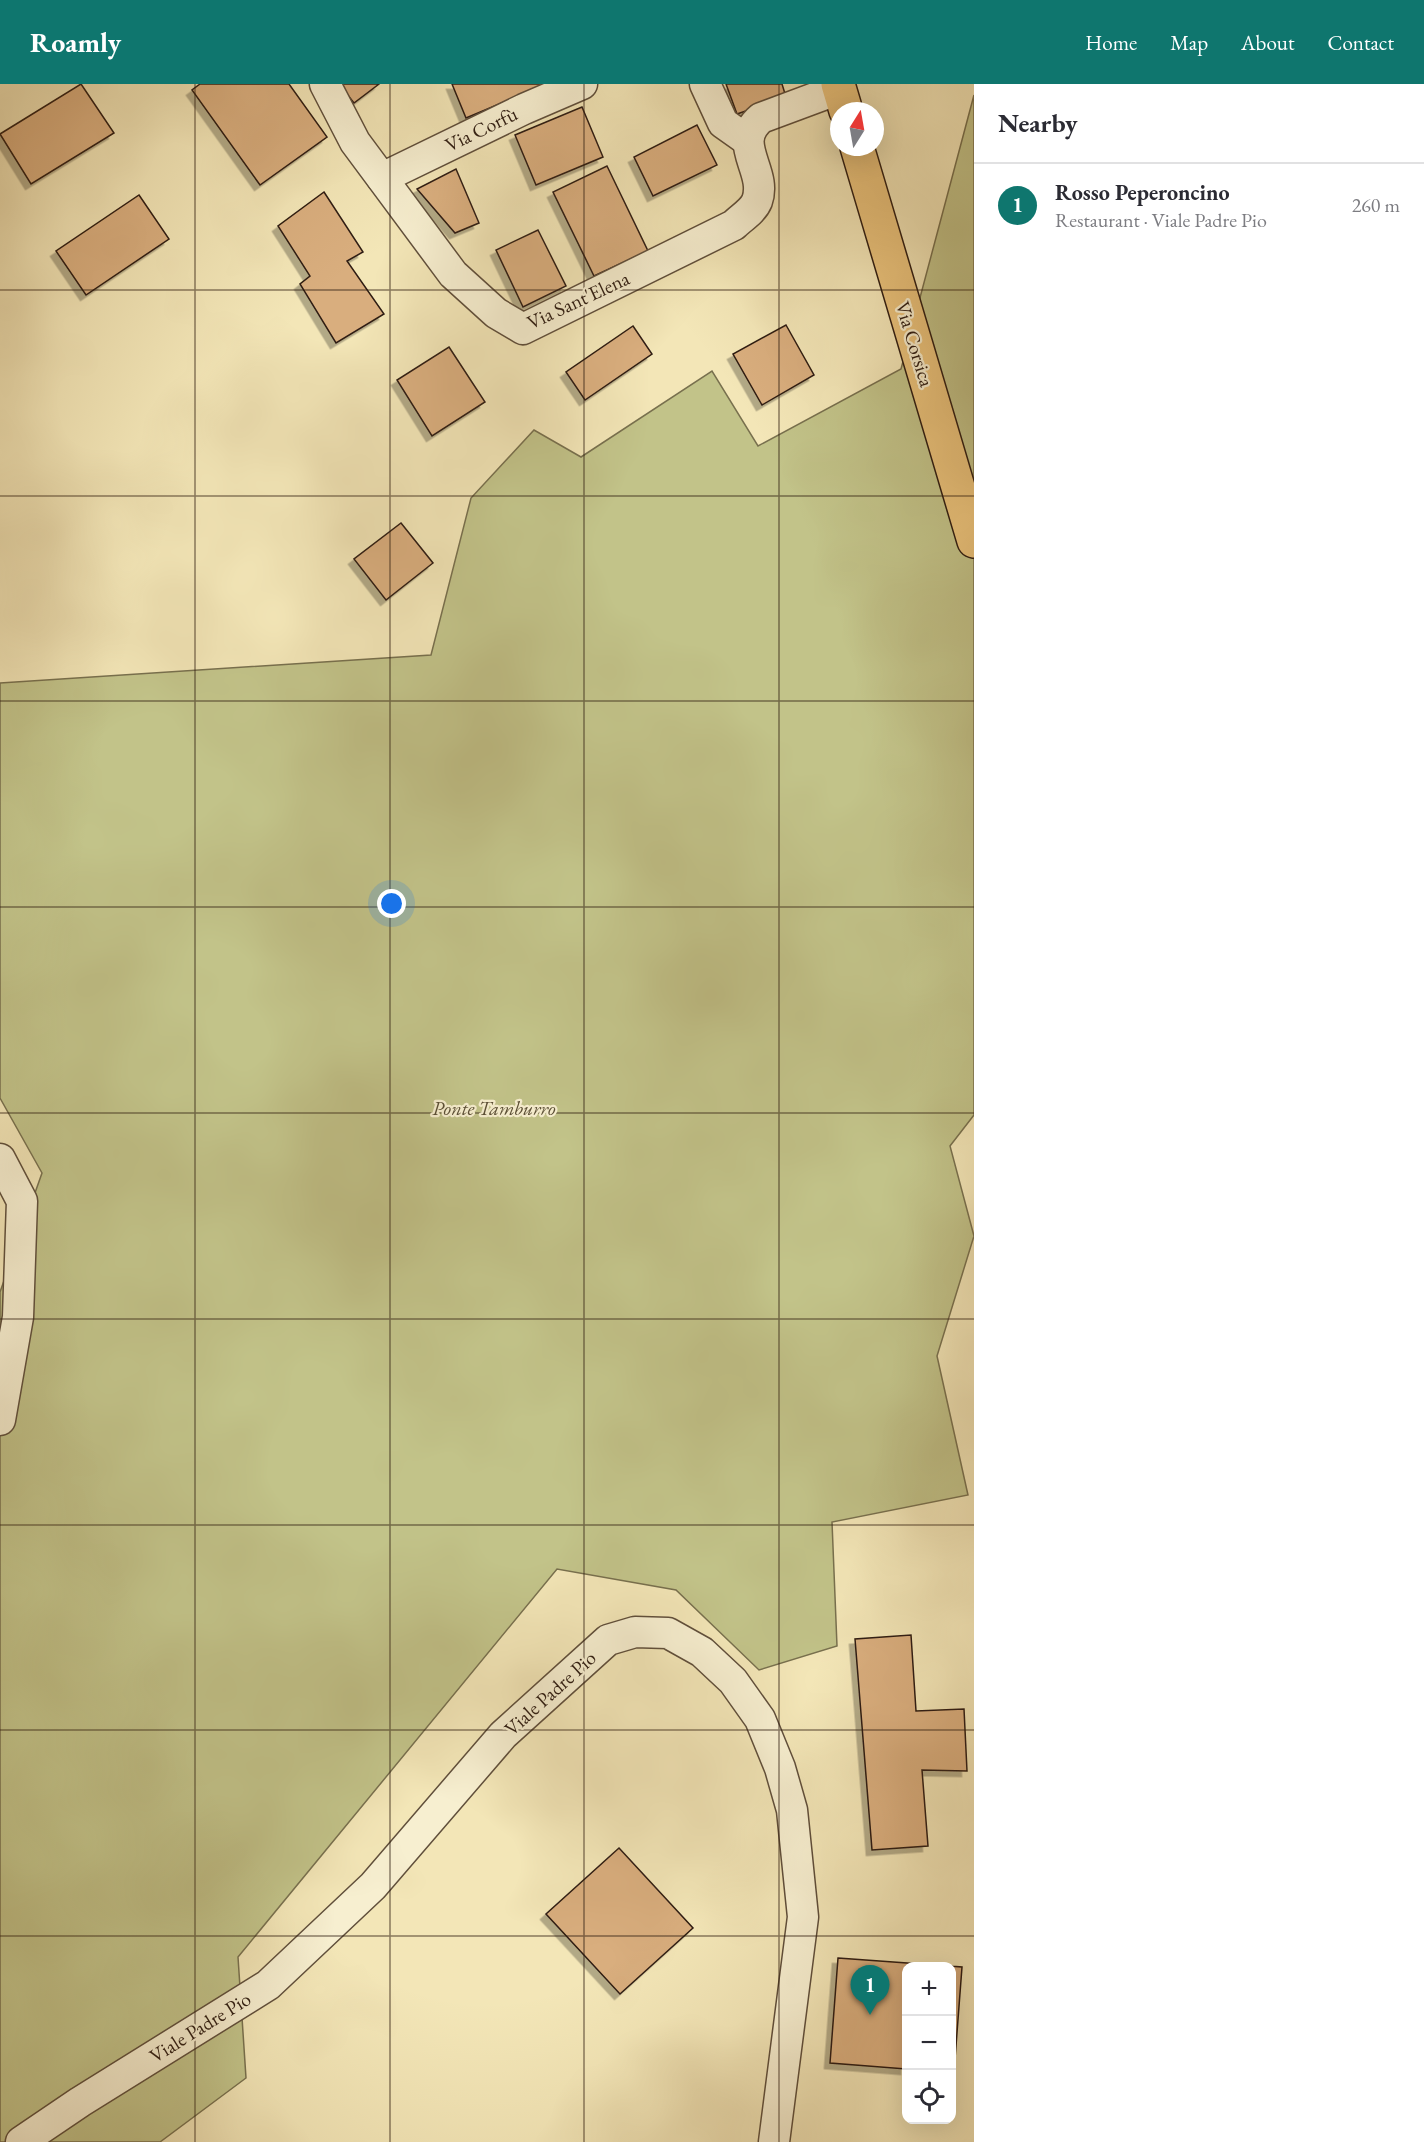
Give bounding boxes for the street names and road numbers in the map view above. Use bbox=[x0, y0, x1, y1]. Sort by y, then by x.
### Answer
street label: Via Corfù bbox=[440, 100, 522, 158]
street label: Via Sant'Elena bbox=[522, 265, 634, 335]
street label: Via Corsica bbox=[890, 298, 940, 390]
street label: Viale Padre Pio bbox=[499, 1645, 601, 1741]
street label: Viale Padre Pio bbox=[144, 1985, 256, 2068]

